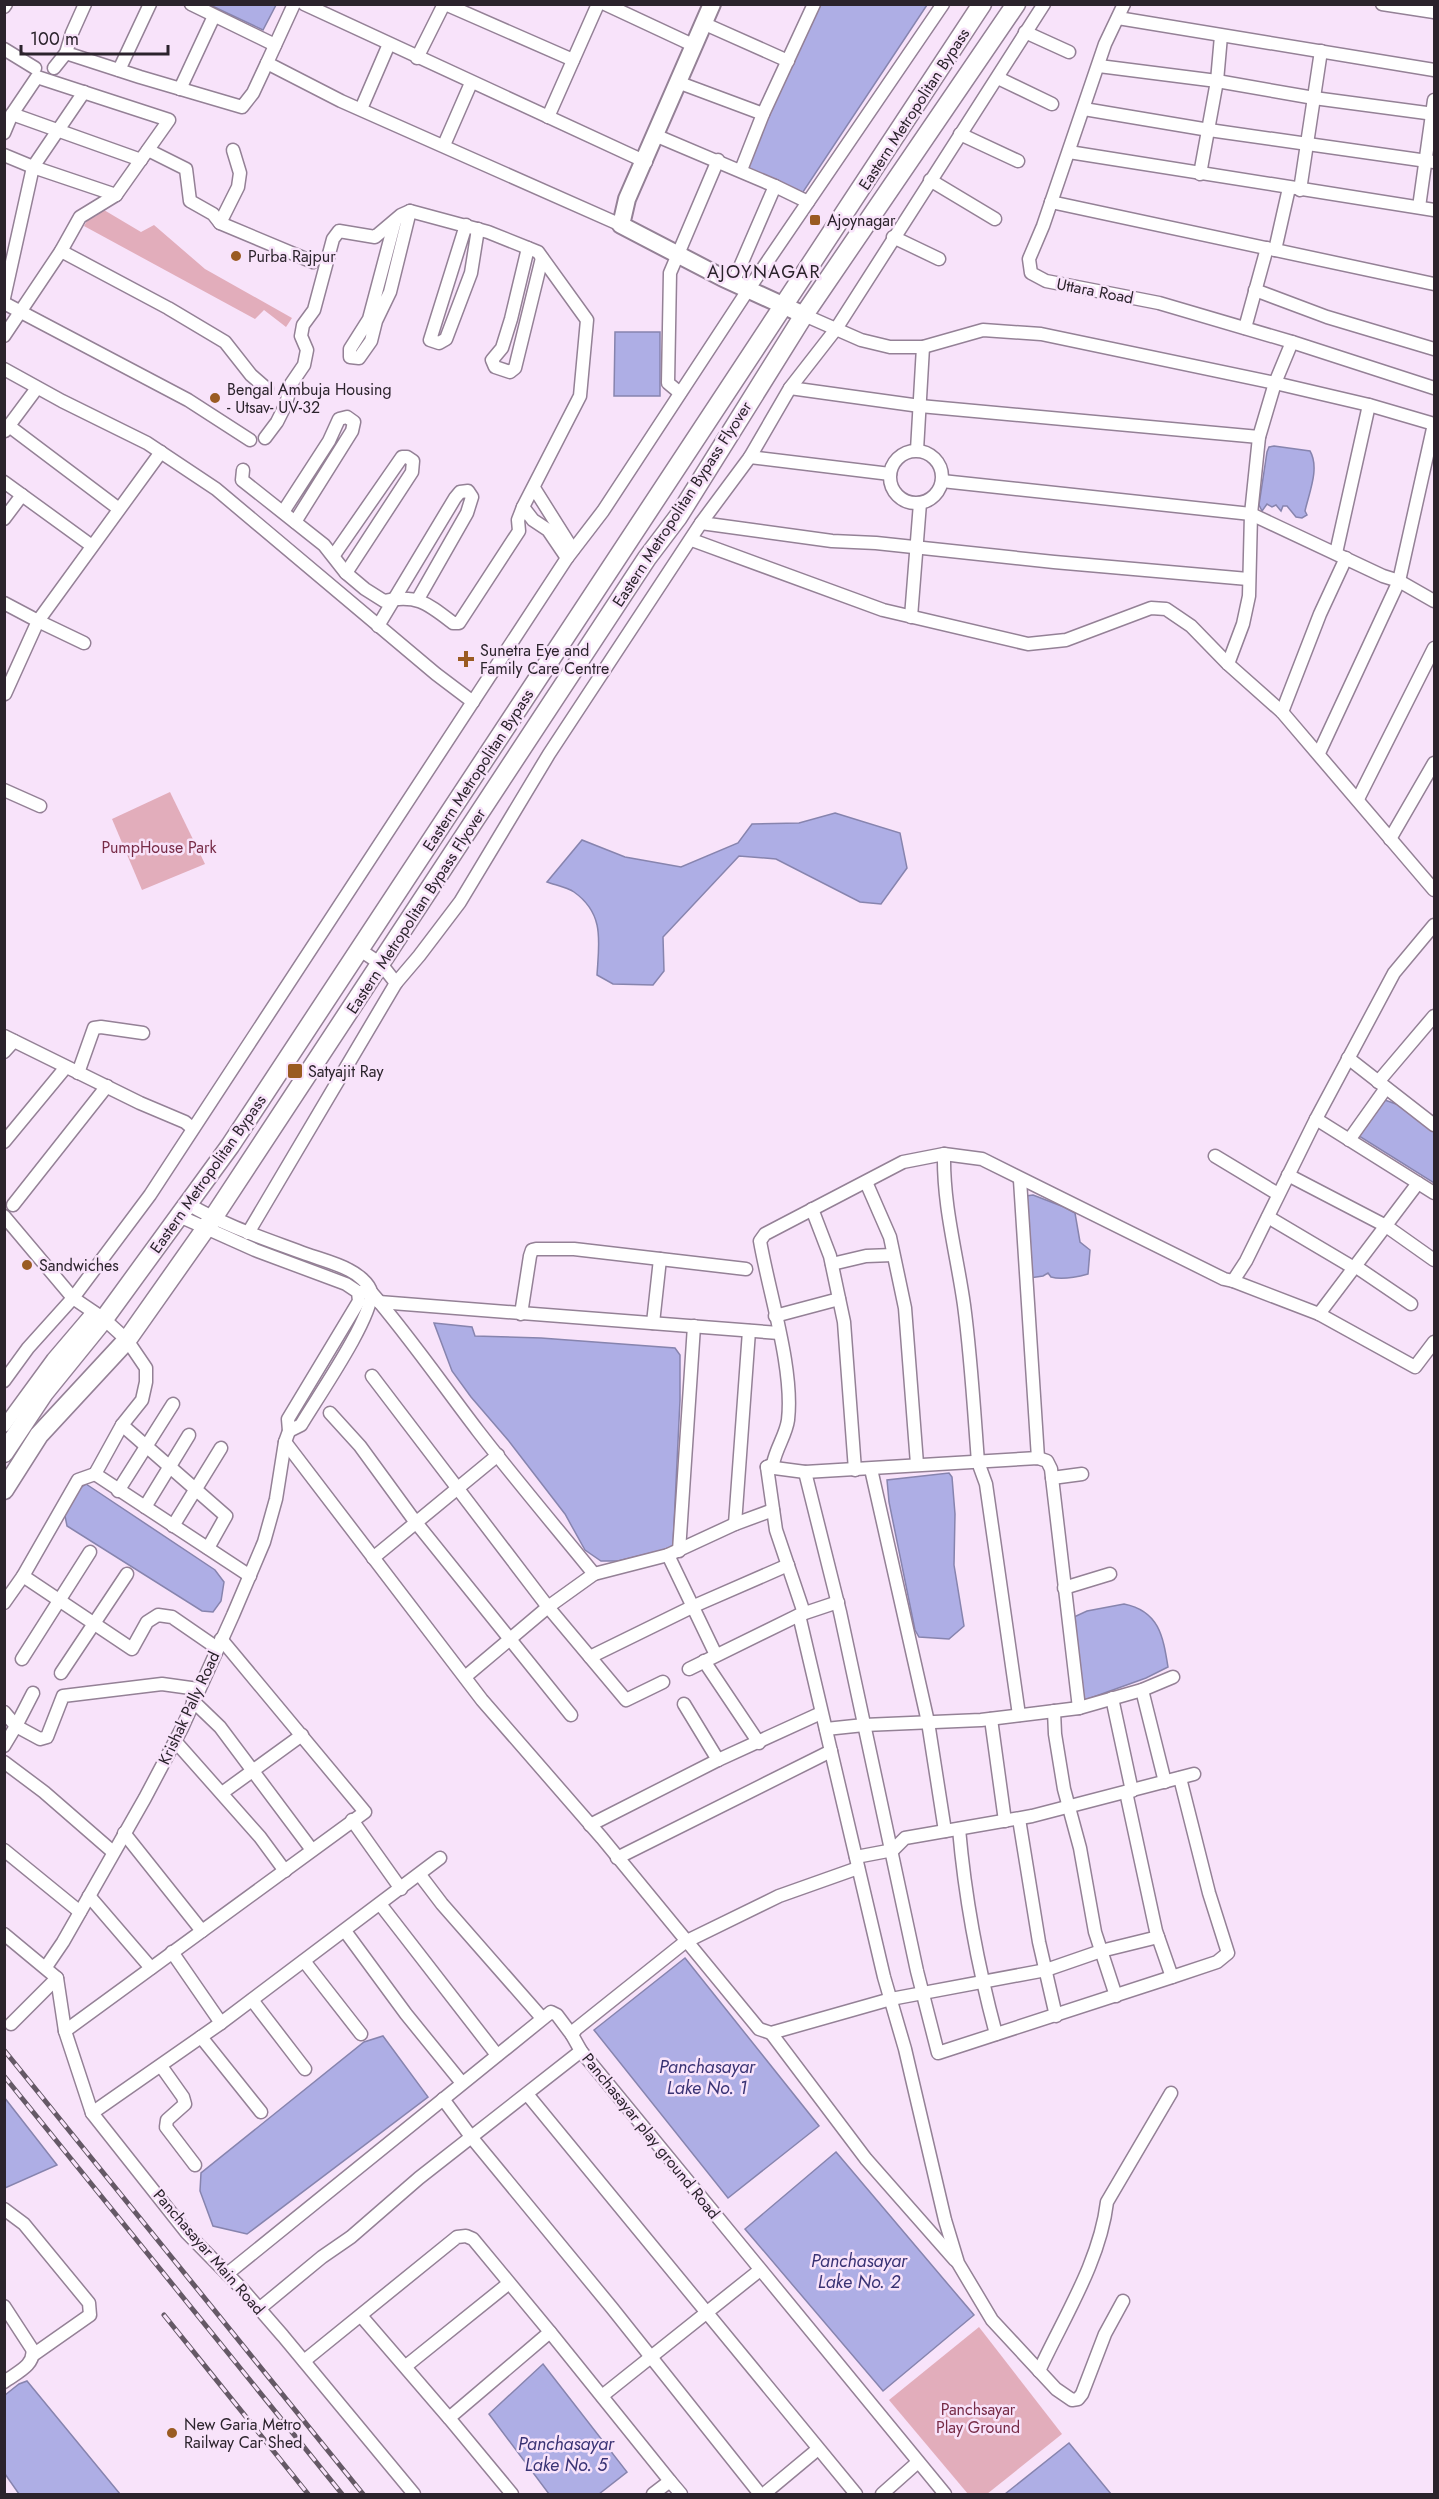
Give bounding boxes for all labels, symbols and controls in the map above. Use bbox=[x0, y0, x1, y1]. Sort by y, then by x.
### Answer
scale bar bbox=[21, 18, 168, 56]
street label: Eastern Metropolitan Bypass bbox=[853, 24, 975, 194]
text: 100 m bbox=[30, 26, 79, 52]
place label: Ajoynagar bbox=[827, 209, 896, 232]
marker: Ajoynagar bbox=[808, 213, 822, 227]
place label: Purba Rajpur bbox=[248, 245, 336, 268]
marker: Purba Rajpur bbox=[229, 249, 243, 263]
district label: AJOYNAGAR bbox=[707, 259, 821, 285]
street label: Uttara Road bbox=[1055, 272, 1135, 310]
place label: Bengal Ambuja Housing - Utsav- UV-32 bbox=[227, 378, 392, 419]
marker: Bengal Ambuja Housing - Utsav- UV-32 bbox=[208, 391, 222, 405]
street label: Eastern Metropolitan Bypass Flyover bbox=[607, 396, 758, 611]
place label: Sunetra Eye and Family Care Centre bbox=[480, 639, 609, 680]
marker: Sunetra Eye and Family Care Centre bbox=[457, 650, 475, 668]
street label: Eastern Metropolitan Bypass bbox=[417, 685, 539, 855]
street label: Eastern Metropolitan Bypass Flyover bbox=[341, 803, 492, 1018]
park label: PumpHouse Park bbox=[101, 836, 217, 859]
place label: Satyajit Ray bbox=[308, 1060, 384, 1083]
marker: Satyajit Ray bbox=[286, 1062, 304, 1080]
street label: Eastern Metropolitan Bypass bbox=[144, 1090, 272, 1258]
place label: Sandwiches bbox=[39, 1254, 119, 1277]
marker: Sandwiches bbox=[20, 1258, 34, 1272]
street label: Krishak Pally Road bbox=[153, 1648, 225, 1768]
street label: Panchasayar play ground Road bbox=[577, 2048, 725, 2224]
water label: Panchasayar Lake No. 1 bbox=[659, 2054, 756, 2101]
street label: Panchasayar Main Road bbox=[148, 2184, 270, 2320]
water label: Panchasayar Lake No. 2 bbox=[811, 2248, 908, 2295]
park label: Panchsayar Play Ground bbox=[936, 2398, 1020, 2439]
place label: New Garia Metro Railway Car Shed bbox=[184, 2413, 302, 2454]
marker: New Garia Metro Railway Car Shed bbox=[165, 2426, 179, 2440]
water label: Panchasayar Lake No. 5 bbox=[518, 2431, 615, 2478]

